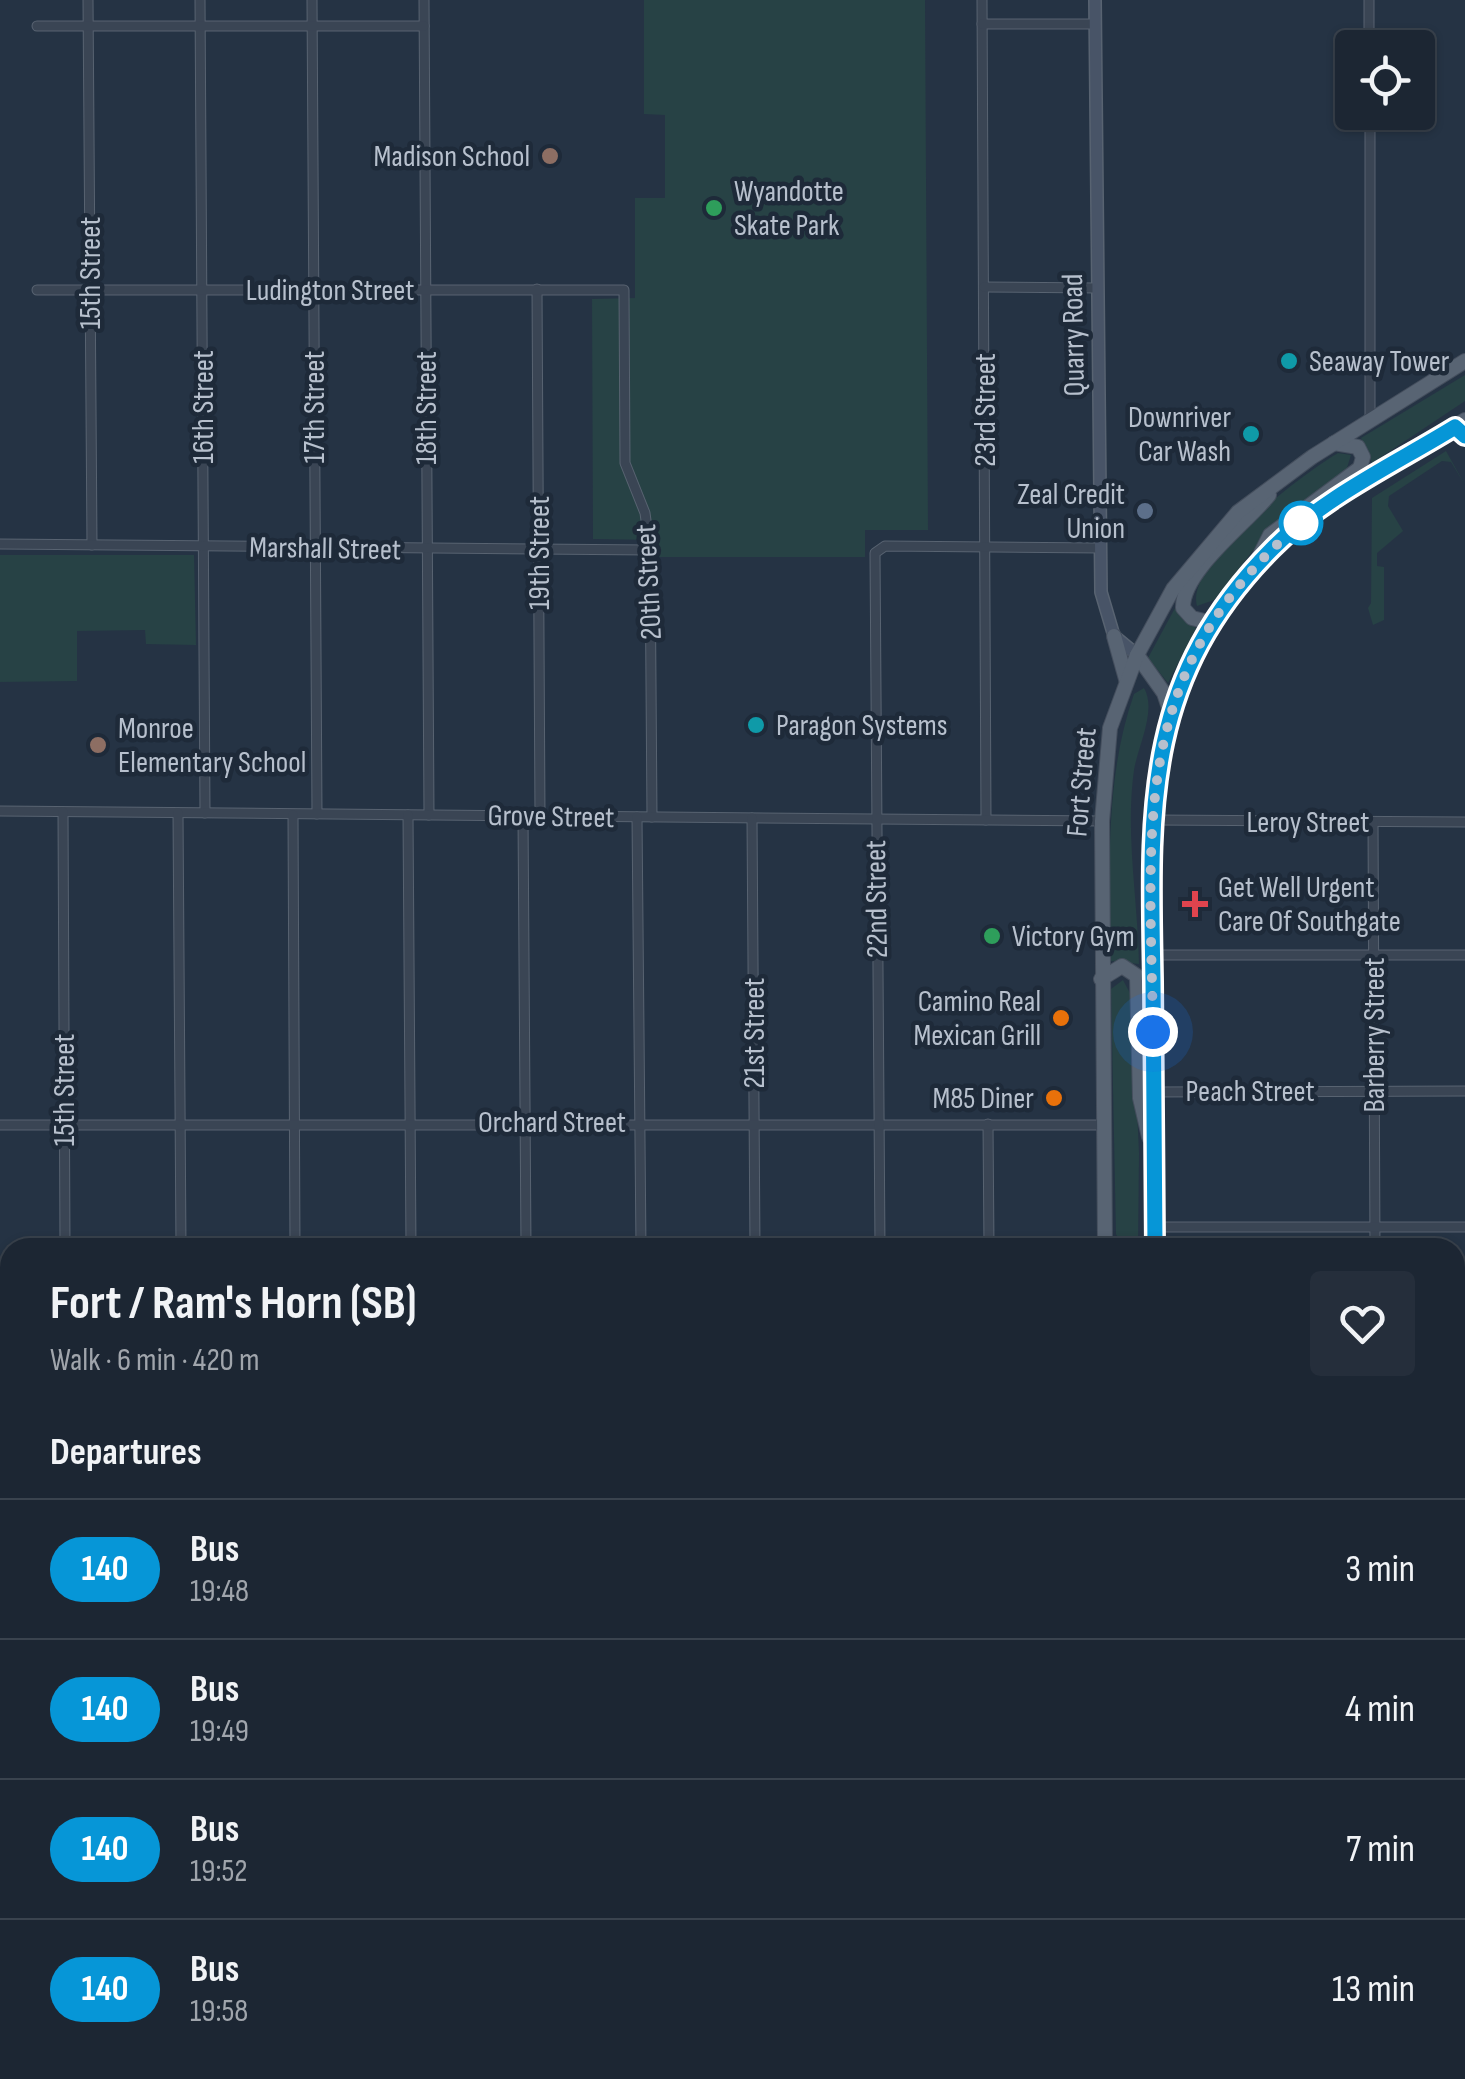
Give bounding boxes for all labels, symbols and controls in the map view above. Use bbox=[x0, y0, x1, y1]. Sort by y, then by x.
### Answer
map controls bbox=[1335, 30, 1435, 130]
button: locate bbox=[1335, 30, 1435, 130]
place label: Madison School bbox=[374, 139, 530, 175]
marker: Madison School bbox=[539, 145, 561, 167]
place label: Wyandotte Skate Park bbox=[734, 174, 844, 244]
marker: Wyandotte Skate Park bbox=[703, 197, 725, 219]
street label: 15th Street bbox=[73, 217, 109, 329]
street label: Ludington Street bbox=[246, 273, 414, 309]
street label: Quarry Road bbox=[1055, 273, 1093, 397]
place label: Seaway Tower bbox=[1309, 344, 1450, 380]
street label: 16th Street bbox=[186, 350, 222, 464]
marker: Seaway Tower bbox=[1278, 350, 1300, 372]
street label: 17th Street bbox=[297, 351, 333, 463]
street label: 18th Street bbox=[409, 351, 445, 465]
street label: 23rd Street bbox=[968, 353, 1004, 467]
place label: Downriver Car Wash bbox=[1128, 400, 1231, 470]
marker: Downriver Car Wash bbox=[1240, 423, 1262, 445]
place label: Zeal Credit Union bbox=[1017, 477, 1125, 547]
street label: 19th Street bbox=[522, 496, 558, 610]
marker: Zeal Credit Union bbox=[1134, 500, 1156, 522]
unlabelled marker bbox=[1280, 502, 1322, 544]
street label: 20th Street bbox=[628, 523, 670, 641]
street label: Marshall Street bbox=[249, 530, 401, 568]
place label: Paragon Systems bbox=[776, 708, 948, 744]
place label: Monroe Elementary School bbox=[118, 711, 306, 781]
marker: Paragon Systems bbox=[745, 714, 767, 736]
street label: Fort Street bbox=[1059, 726, 1105, 838]
marker: Monroe Elementary School bbox=[87, 734, 109, 756]
street label: Grove Street bbox=[487, 798, 615, 836]
street label: Leroy Street bbox=[1247, 805, 1369, 841]
street label: 22nd Street bbox=[858, 840, 896, 958]
place label: Get Well Urgent Care Of Southgate bbox=[1218, 870, 1401, 940]
marker: Get Well Urgent Care Of Southgate bbox=[1182, 891, 1208, 917]
place label: Victory Gym bbox=[1012, 919, 1135, 955]
marker: Victory Gym bbox=[981, 925, 1003, 947]
street label: Barberry Street bbox=[1357, 957, 1393, 1113]
street label: 21st Street bbox=[737, 978, 773, 1088]
place label: Camino Real Mexican Grill bbox=[913, 984, 1041, 1054]
marker: Camino Real Mexican Grill bbox=[1050, 1007, 1072, 1029]
your location bbox=[1128, 1007, 1178, 1057]
street label: 15th Street bbox=[47, 1034, 83, 1146]
street label: Peach Street bbox=[1185, 1074, 1315, 1110]
place label: M85 Diner bbox=[932, 1081, 1034, 1117]
marker: M85 Diner bbox=[1043, 1087, 1065, 1109]
street label: Orchard Street bbox=[478, 1105, 626, 1141]
button: heart bbox=[1310, 1271, 1415, 1376]
text: Fort / Ram's Horn (SB) bbox=[50, 1275, 417, 1332]
text: Walk · 6 min · 420 m bbox=[50, 1341, 259, 1380]
text: Departures bbox=[50, 1430, 202, 1475]
text: Bus bbox=[190, 1527, 239, 1572]
text: 3 min bbox=[1345, 1547, 1415, 1592]
text: 140 bbox=[82, 1548, 128, 1591]
text: 19:48 bbox=[190, 1572, 249, 1611]
text: Bus bbox=[190, 1667, 239, 1712]
text: 4 min bbox=[1345, 1687, 1415, 1732]
text: 140 bbox=[82, 1688, 128, 1731]
text: 19:49 bbox=[190, 1712, 249, 1751]
text: Bus bbox=[190, 1807, 239, 1852]
text: 7 min bbox=[1346, 1827, 1415, 1872]
text: 140 bbox=[82, 1828, 128, 1871]
text: 19:52 bbox=[190, 1852, 247, 1891]
text: Bus bbox=[190, 1947, 239, 1992]
text: 13 min bbox=[1332, 1967, 1415, 2012]
text: 140 bbox=[82, 1968, 128, 2011]
text: 19:58 bbox=[190, 1992, 248, 2031]

